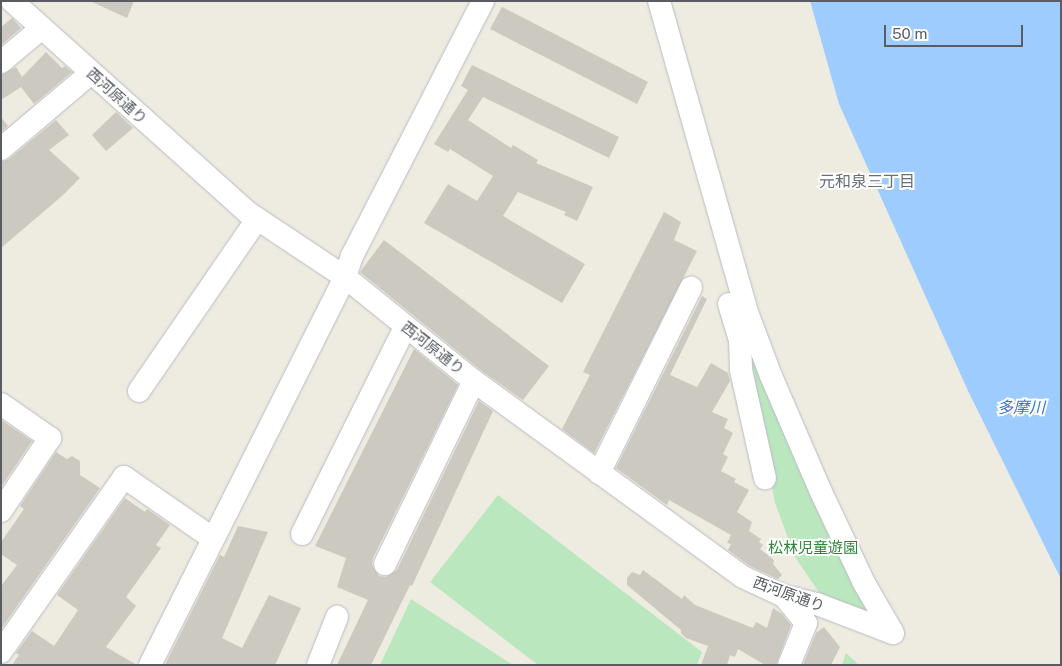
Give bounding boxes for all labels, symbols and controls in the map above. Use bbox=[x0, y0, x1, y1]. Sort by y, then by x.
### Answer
scale bar bbox=[887, 15, 1026, 47]
text: 50 m bbox=[892, 25, 927, 42]
street label: 西河原通り bbox=[83, 64, 151, 128]
district label: 元和泉三丁目 bbox=[819, 172, 915, 192]
street label: 西河原通り bbox=[398, 318, 468, 378]
water label: 多摩川 bbox=[997, 398, 1045, 418]
park label: 松林児童遊園 bbox=[768, 539, 858, 557]
street label: 西河原通り bbox=[751, 573, 827, 615]

